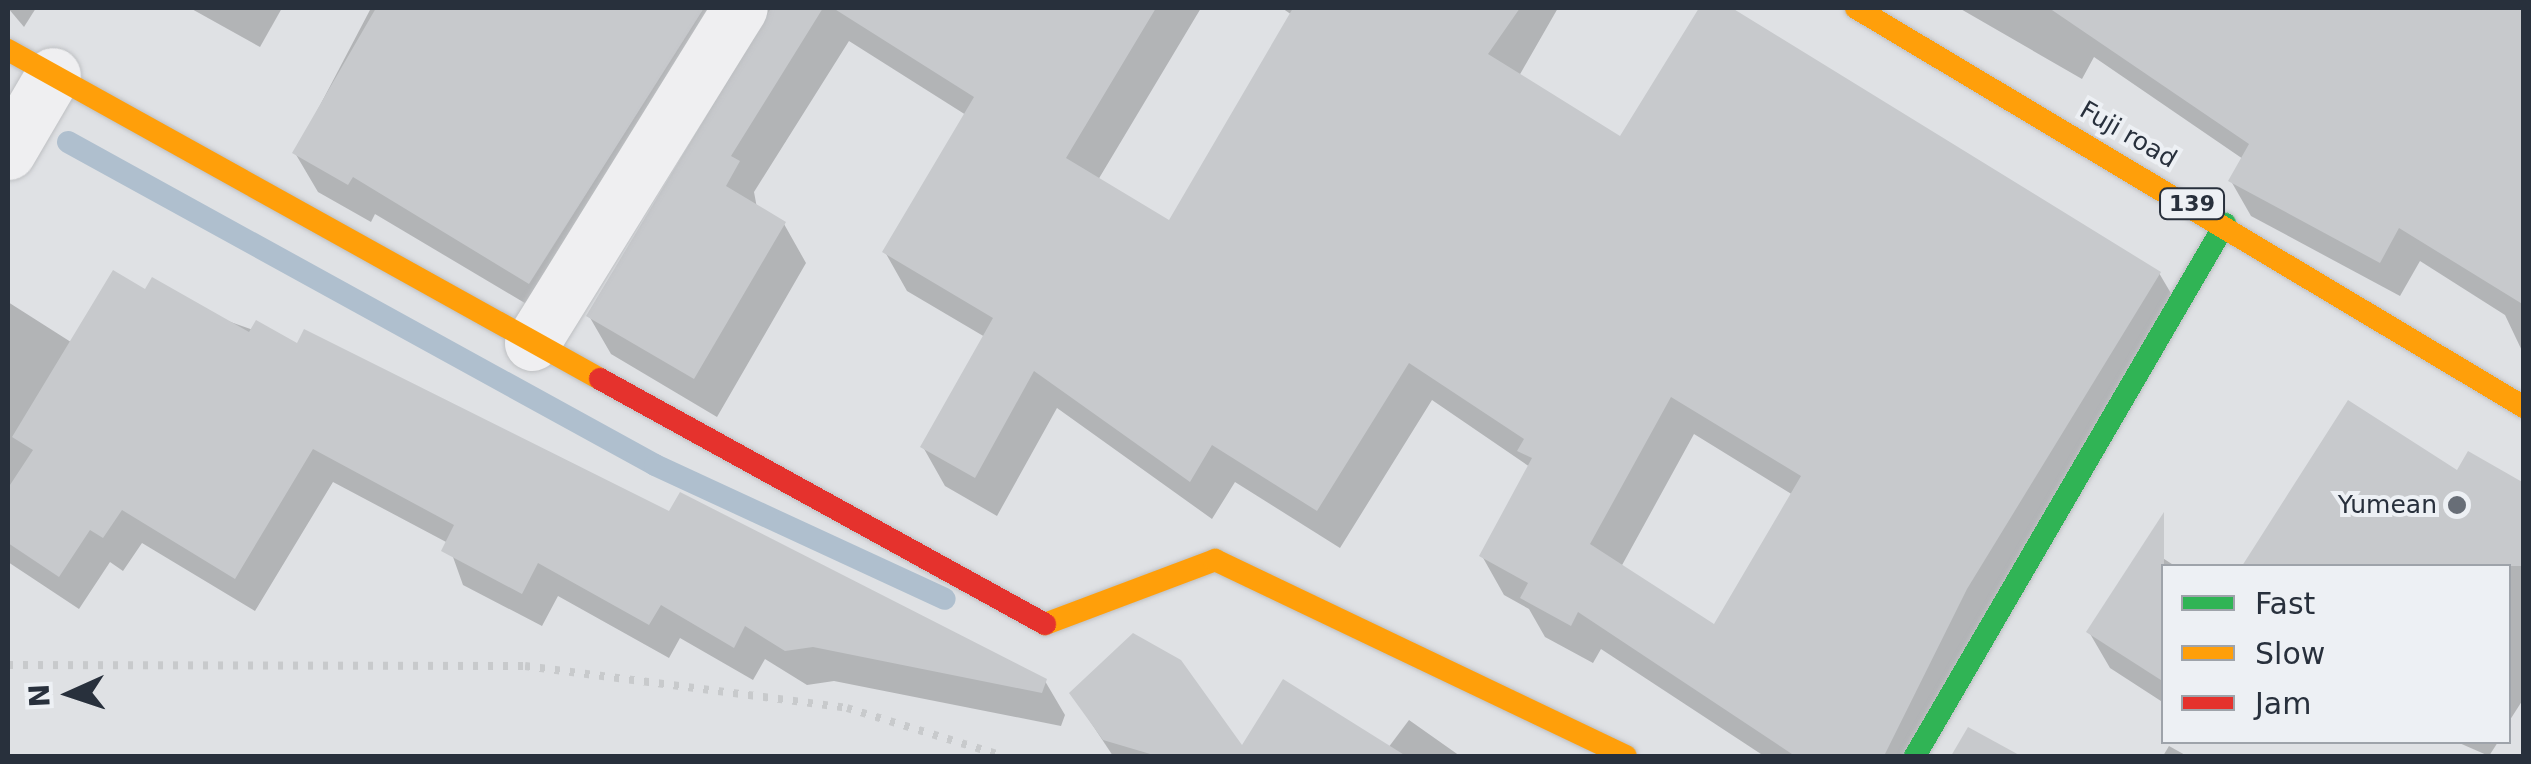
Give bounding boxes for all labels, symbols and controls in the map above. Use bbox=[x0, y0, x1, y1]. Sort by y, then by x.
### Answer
street label: Fuji road bbox=[2074, 95, 2182, 175]
road number: 139 bbox=[2157, 187, 2227, 221]
place label: Yumean bbox=[2338, 490, 2437, 520]
marker: Yumean bbox=[2446, 494, 2468, 516]
legend bbox=[2161, 564, 2511, 744]
text: Fast bbox=[2255, 586, 2315, 621]
text: Slow bbox=[2255, 636, 2325, 671]
north arrow bbox=[20, 644, 120, 744]
text: N bbox=[22, 683, 57, 708]
text: Jam bbox=[2255, 686, 2311, 721]

